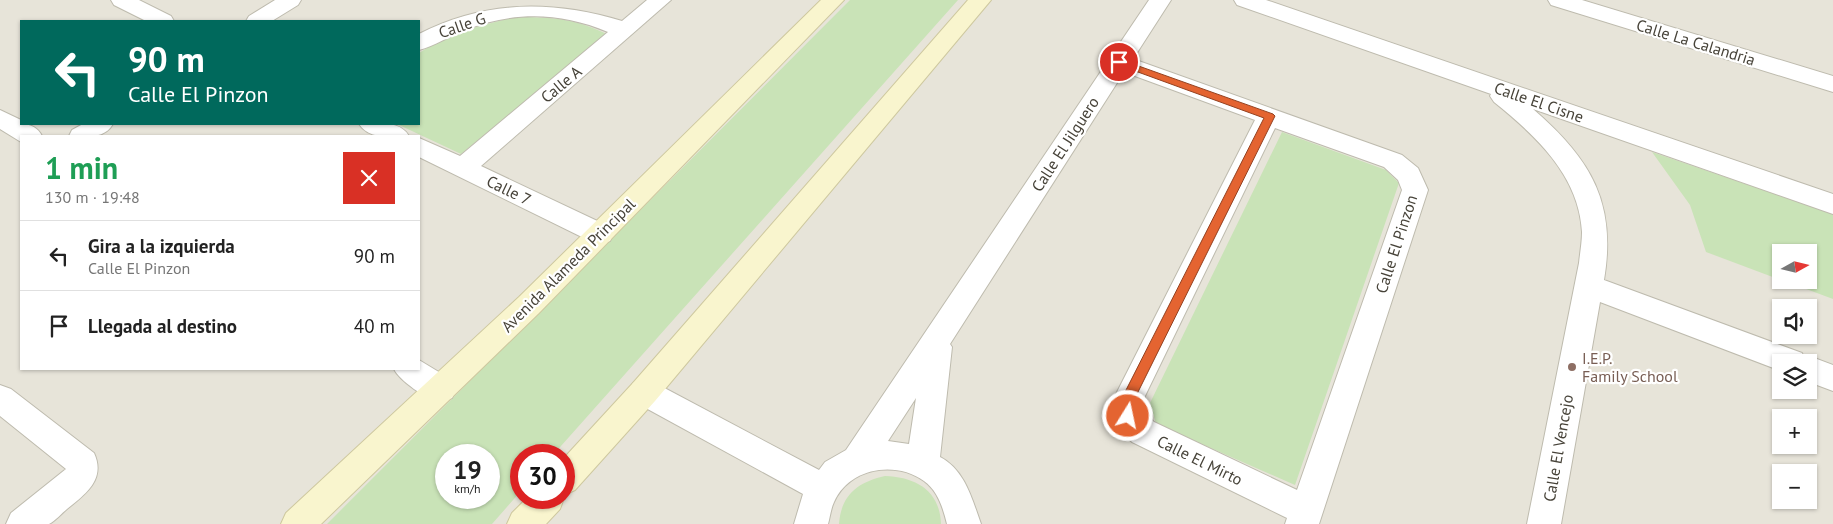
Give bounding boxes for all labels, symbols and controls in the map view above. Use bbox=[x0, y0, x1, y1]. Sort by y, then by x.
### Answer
street label: Calle G bbox=[436, 8, 488, 42]
street label: Calle La Calandria bbox=[1634, 14, 1758, 70]
text: 90 m bbox=[128, 36, 205, 82]
icon: left bbox=[45, 40, 110, 105]
pin bbox=[1098, 41, 1140, 83]
icon: arrive bbox=[1105, 48, 1133, 76]
street label: Calle A bbox=[536, 61, 586, 107]
street label: Calle El Cisne bbox=[1492, 77, 1586, 127]
text: Calle El Pinzon bbox=[128, 80, 269, 108]
street label: Calle El Jilguero bbox=[1027, 93, 1103, 195]
text: 1 min bbox=[45, 148, 118, 187]
button: close bbox=[343, 152, 395, 204]
street label: Calle 7 bbox=[483, 171, 535, 209]
text: 130 m · 19:48 bbox=[45, 187, 140, 207]
street label: Calle El Pinzon bbox=[1371, 192, 1421, 296]
street label: Avenida Alameda Principal bbox=[497, 194, 639, 336]
text: Gira a la izquierda bbox=[88, 234, 235, 258]
icon: left bbox=[45, 242, 73, 270]
text: 90 m bbox=[354, 244, 395, 268]
north arrow bbox=[1772, 244, 1818, 289]
map controls bbox=[1772, 244, 1817, 509]
text: Calle El Pinzon bbox=[88, 258, 190, 278]
button: sound bbox=[1772, 299, 1817, 344]
icon: arrive bbox=[45, 312, 73, 340]
text: Llegada al destino bbox=[88, 314, 237, 338]
text: 40 m bbox=[354, 314, 395, 338]
place label: I.E.P. Family School bbox=[1582, 348, 1678, 386]
button: layers bbox=[1772, 354, 1817, 399]
marker: I.E.P. Family School bbox=[1566, 361, 1578, 373]
position arrow bbox=[1101, 389, 1153, 441]
street label: Calle El Vencejo bbox=[1539, 393, 1577, 503]
button: + bbox=[1772, 409, 1817, 454]
street label: Calle El Mirto bbox=[1154, 431, 1246, 489]
speed limit sign: 30 bbox=[510, 444, 575, 509]
text: 19 bbox=[453, 454, 482, 486]
button: − bbox=[1772, 464, 1817, 509]
text: km/h bbox=[454, 481, 481, 496]

